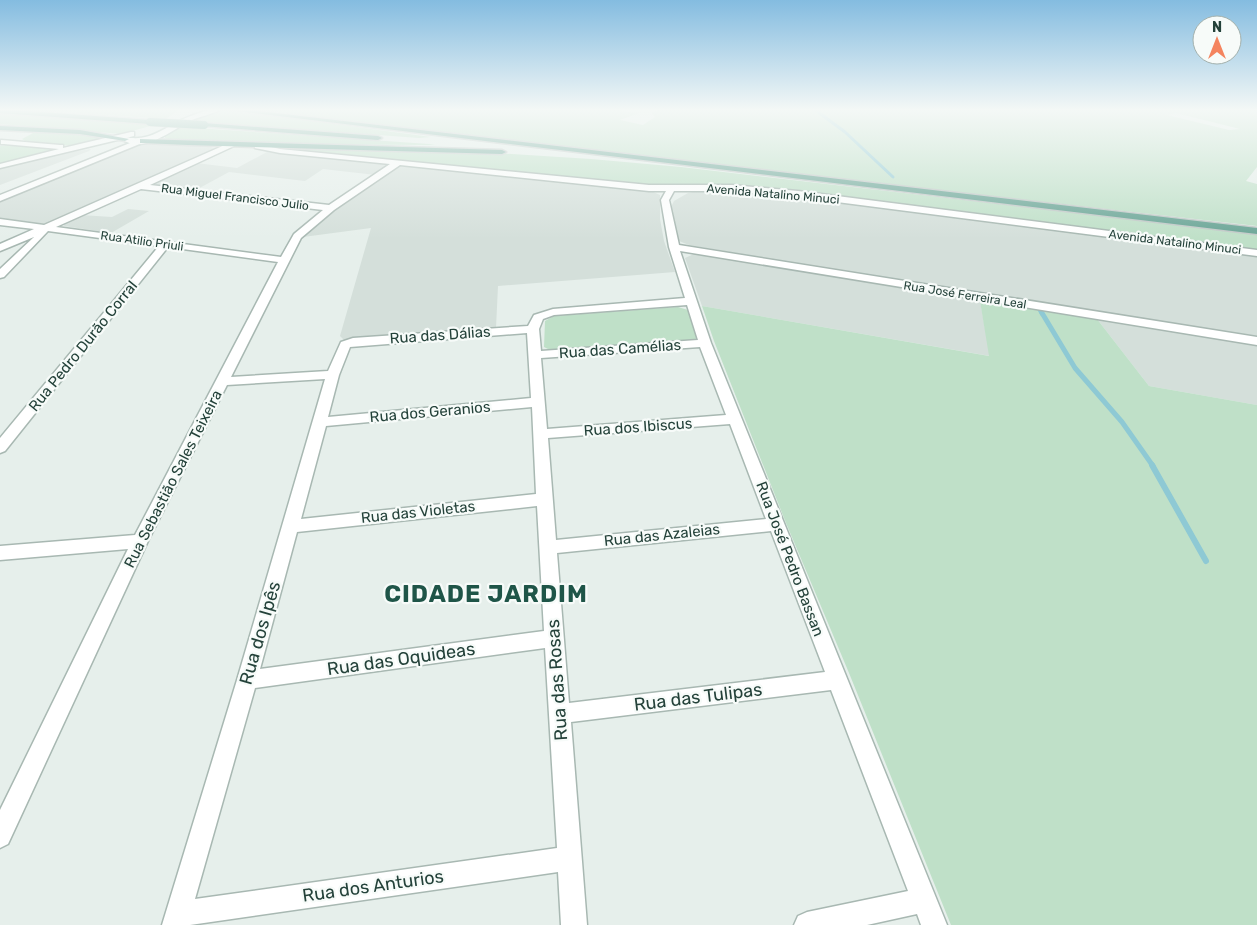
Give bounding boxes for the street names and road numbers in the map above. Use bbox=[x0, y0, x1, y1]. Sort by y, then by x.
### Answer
street label: Rua Miguel Francisco Julio bbox=[160, 181, 310, 213]
street label: Avenida Natalino Minuci bbox=[706, 181, 840, 207]
street label: Avenida Natalino Minuci bbox=[1108, 227, 1242, 257]
street label: Rua Atilio Priuli bbox=[100, 228, 184, 254]
street label: Rua Pedro Durão Corral bbox=[25, 277, 141, 415]
street label: Rua José Ferreira Leal bbox=[903, 278, 1027, 312]
street label: Rua das Dálias bbox=[389, 322, 491, 348]
street label: Rua das Camélias bbox=[558, 336, 682, 362]
street label: Rua Sebastião Sales Teixeira bbox=[120, 387, 226, 571]
street label: Rua dos Geranios bbox=[369, 398, 491, 426]
street label: Rua dos Ibiscus bbox=[583, 414, 693, 440]
street label: Rua José Pedro Bassan bbox=[752, 479, 828, 639]
street label: Rua das Violetas bbox=[360, 497, 476, 527]
street label: Rua das Azaleias bbox=[603, 520, 721, 550]
street label: Rua dos Ipês bbox=[235, 579, 285, 687]
street label: Rua das Rosas bbox=[542, 619, 572, 741]
street label: Rua das Oquideas bbox=[326, 638, 476, 680]
street label: Rua das Tulipas bbox=[633, 678, 763, 716]
street label: Rua dos Anturios bbox=[301, 865, 445, 907]

